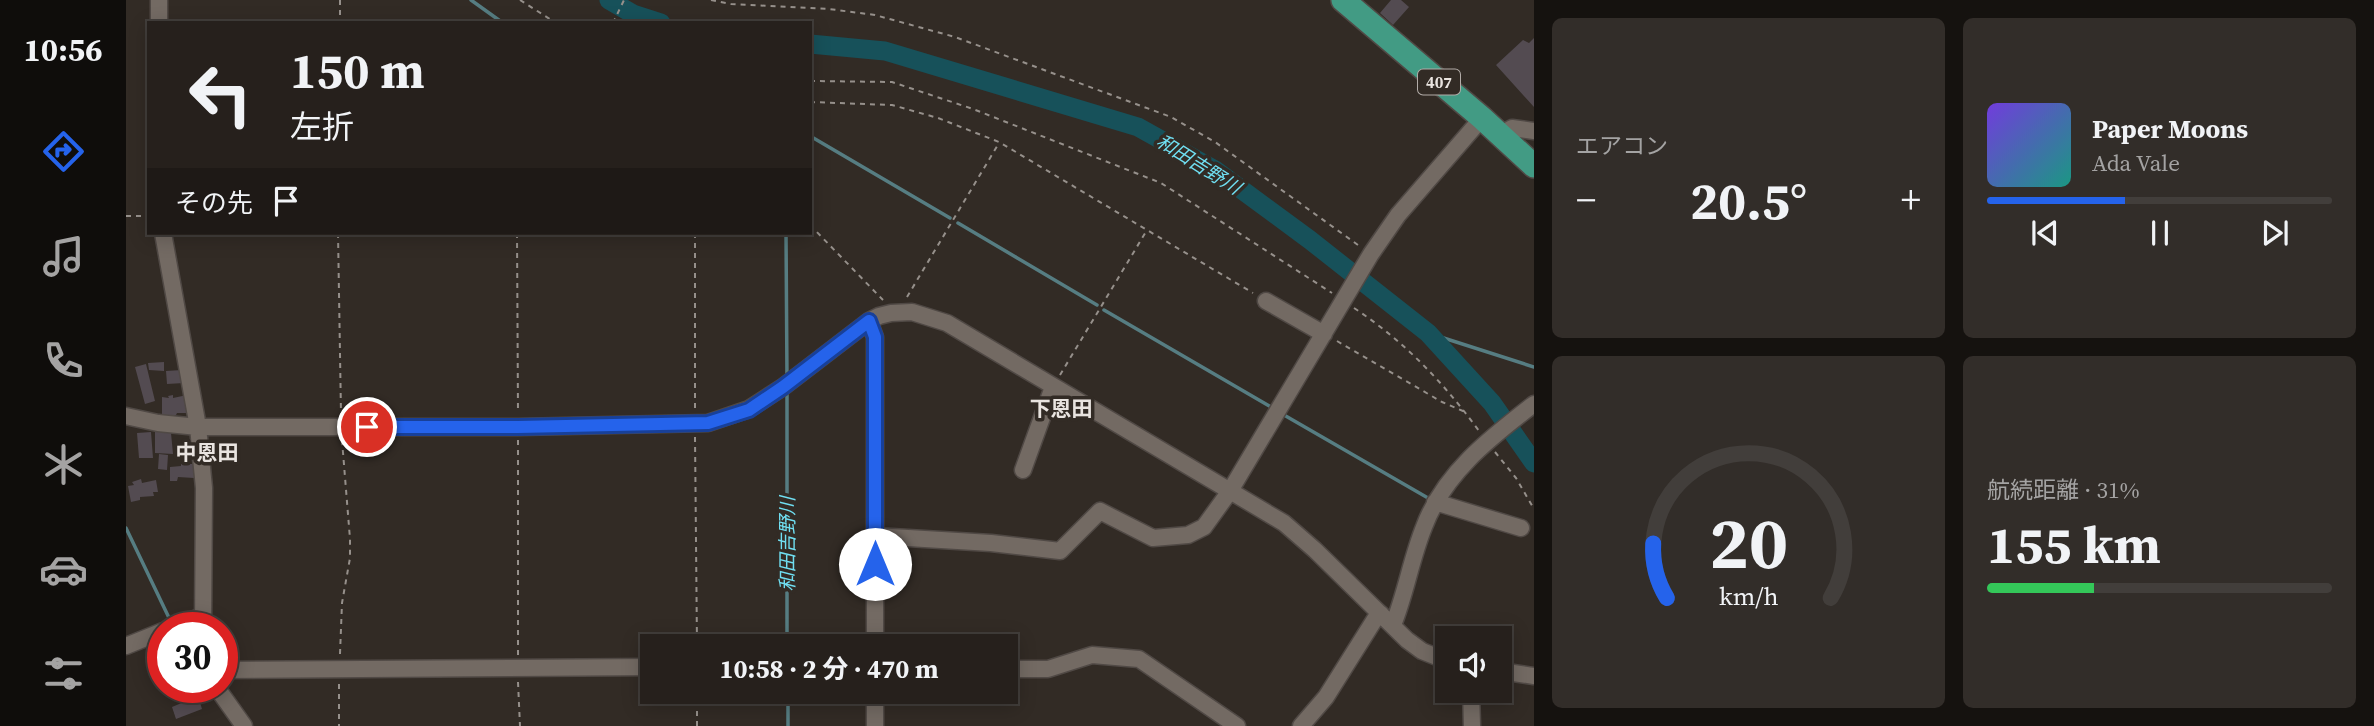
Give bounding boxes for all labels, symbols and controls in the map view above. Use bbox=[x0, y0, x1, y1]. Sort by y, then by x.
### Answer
text: 10:56 bbox=[24, 28, 102, 72]
text: 150 m bbox=[290, 37, 425, 104]
icon: left bbox=[175, 49, 266, 140]
road number: 407 bbox=[1418, 69, 1460, 94]
text: 左折 bbox=[290, 105, 354, 149]
text: Paper Moons bbox=[2092, 111, 2248, 147]
icon: directions bbox=[39, 127, 88, 176]
water label: 和田吉野川 bbox=[1152, 128, 1248, 201]
text: エアコン bbox=[1576, 130, 1668, 162]
text: Ada Vale bbox=[2092, 147, 2180, 179]
text: 20.5° bbox=[1690, 165, 1807, 236]
text: − bbox=[1576, 174, 1596, 226]
text: + bbox=[1901, 174, 1921, 226]
icon: arrive bbox=[267, 182, 305, 220]
text: その先 bbox=[175, 185, 253, 221]
icon: previous bbox=[2026, 214, 2064, 252]
icon: pause bbox=[2141, 214, 2179, 252]
icon: next bbox=[2256, 214, 2294, 252]
icon: music bbox=[39, 232, 88, 281]
icon: phone bbox=[39, 336, 88, 385]
district label: 下恩田 bbox=[1030, 394, 1093, 423]
pin bbox=[337, 397, 397, 457]
icon: arrive bbox=[348, 408, 386, 446]
district label: 中恩田 bbox=[176, 438, 239, 467]
icon: climate bbox=[39, 440, 88, 489]
text: 航続距離 · 31% bbox=[1987, 474, 2140, 506]
text: 20 bbox=[1709, 493, 1788, 592]
water label: 和田吉野川 bbox=[774, 495, 800, 592]
text: 155 km bbox=[1987, 509, 2161, 580]
position arrow bbox=[838, 527, 912, 601]
icon: car bbox=[39, 545, 88, 594]
text: km/h bbox=[1719, 579, 1778, 613]
speed limit sign: 30 bbox=[147, 612, 238, 703]
map controls bbox=[1435, 626, 1512, 703]
button: sound bbox=[1435, 626, 1512, 703]
icon: filters bbox=[39, 649, 88, 698]
text: 10:58 · 2 分 · 470 m bbox=[719, 651, 939, 687]

